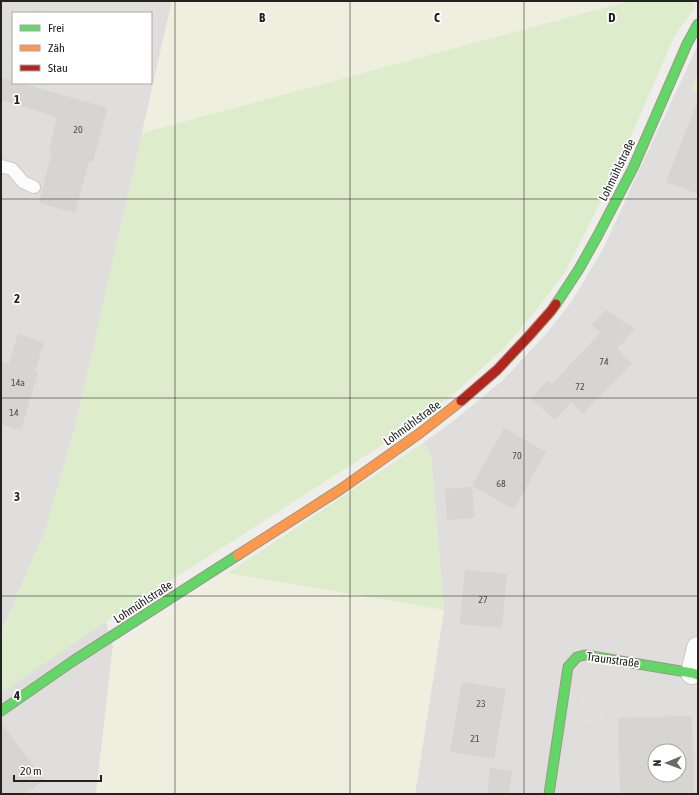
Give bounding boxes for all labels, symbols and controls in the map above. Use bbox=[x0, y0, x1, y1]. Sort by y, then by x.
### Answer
text: B bbox=[259, 10, 266, 25]
text: C bbox=[434, 10, 440, 25]
text: D bbox=[608, 10, 616, 25]
legend bbox=[12, 12, 152, 84]
text: Frei bbox=[48, 21, 64, 35]
text: Zäh bbox=[48, 41, 65, 55]
text: Stau bbox=[48, 61, 68, 75]
text: 1 bbox=[14, 92, 20, 107]
house number: 20 bbox=[73, 124, 83, 135]
street label: Lohmühlstraße bbox=[596, 137, 638, 203]
text: 2 bbox=[14, 291, 20, 306]
house number: 74 bbox=[599, 356, 609, 367]
house number: 14a bbox=[11, 377, 25, 388]
house number: 72 bbox=[575, 381, 585, 392]
street label: Lohmühlstraße bbox=[381, 398, 443, 448]
house number: 14 bbox=[9, 407, 19, 418]
house number: 70 bbox=[512, 450, 522, 461]
house number: 68 bbox=[496, 478, 506, 489]
text: 3 bbox=[14, 489, 20, 504]
street label: Lohmühlstraße bbox=[111, 578, 175, 626]
house number: 27 bbox=[478, 594, 488, 605]
street label: Traunstraße bbox=[586, 649, 640, 671]
text: 4 bbox=[13, 688, 20, 703]
house number: 23 bbox=[476, 698, 486, 709]
house number: 21 bbox=[470, 733, 480, 744]
north arrow bbox=[647, 743, 687, 783]
scale bar bbox=[14, 757, 101, 783]
text: N bbox=[651, 760, 663, 767]
text: 20 m bbox=[20, 764, 42, 778]

